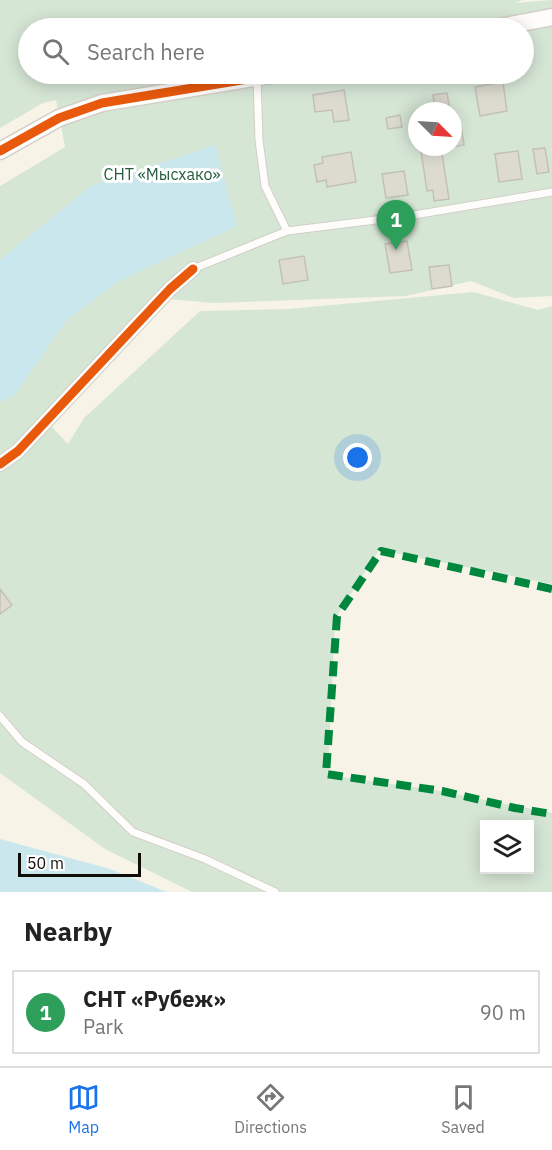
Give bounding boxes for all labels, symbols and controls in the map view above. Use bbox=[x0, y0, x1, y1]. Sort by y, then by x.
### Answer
search box bbox=[18, 18, 534, 84]
icon: search bbox=[39, 35, 72, 68]
text: Search here bbox=[87, 37, 205, 66]
north arrow bbox=[408, 102, 462, 156]
park label: СНТ «Мысхако» bbox=[103, 164, 221, 184]
pin: 1 bbox=[376, 200, 416, 250]
your location bbox=[343, 443, 372, 472]
map controls bbox=[480, 820, 534, 874]
button: layers bbox=[480, 820, 534, 874]
scale bar bbox=[18, 850, 141, 878]
text: 50 m bbox=[27, 853, 64, 873]
text: Nearby bbox=[24, 914, 112, 948]
text: СНТ «Рубеж» bbox=[83, 984, 226, 1013]
text: 1 bbox=[40, 999, 52, 1026]
text: 90 m bbox=[480, 999, 526, 1026]
text: Park bbox=[83, 1013, 123, 1040]
tab: Map bbox=[67, 1081, 100, 1137]
tab: Directions bbox=[234, 1081, 307, 1137]
tab: Saved bbox=[441, 1081, 485, 1137]

